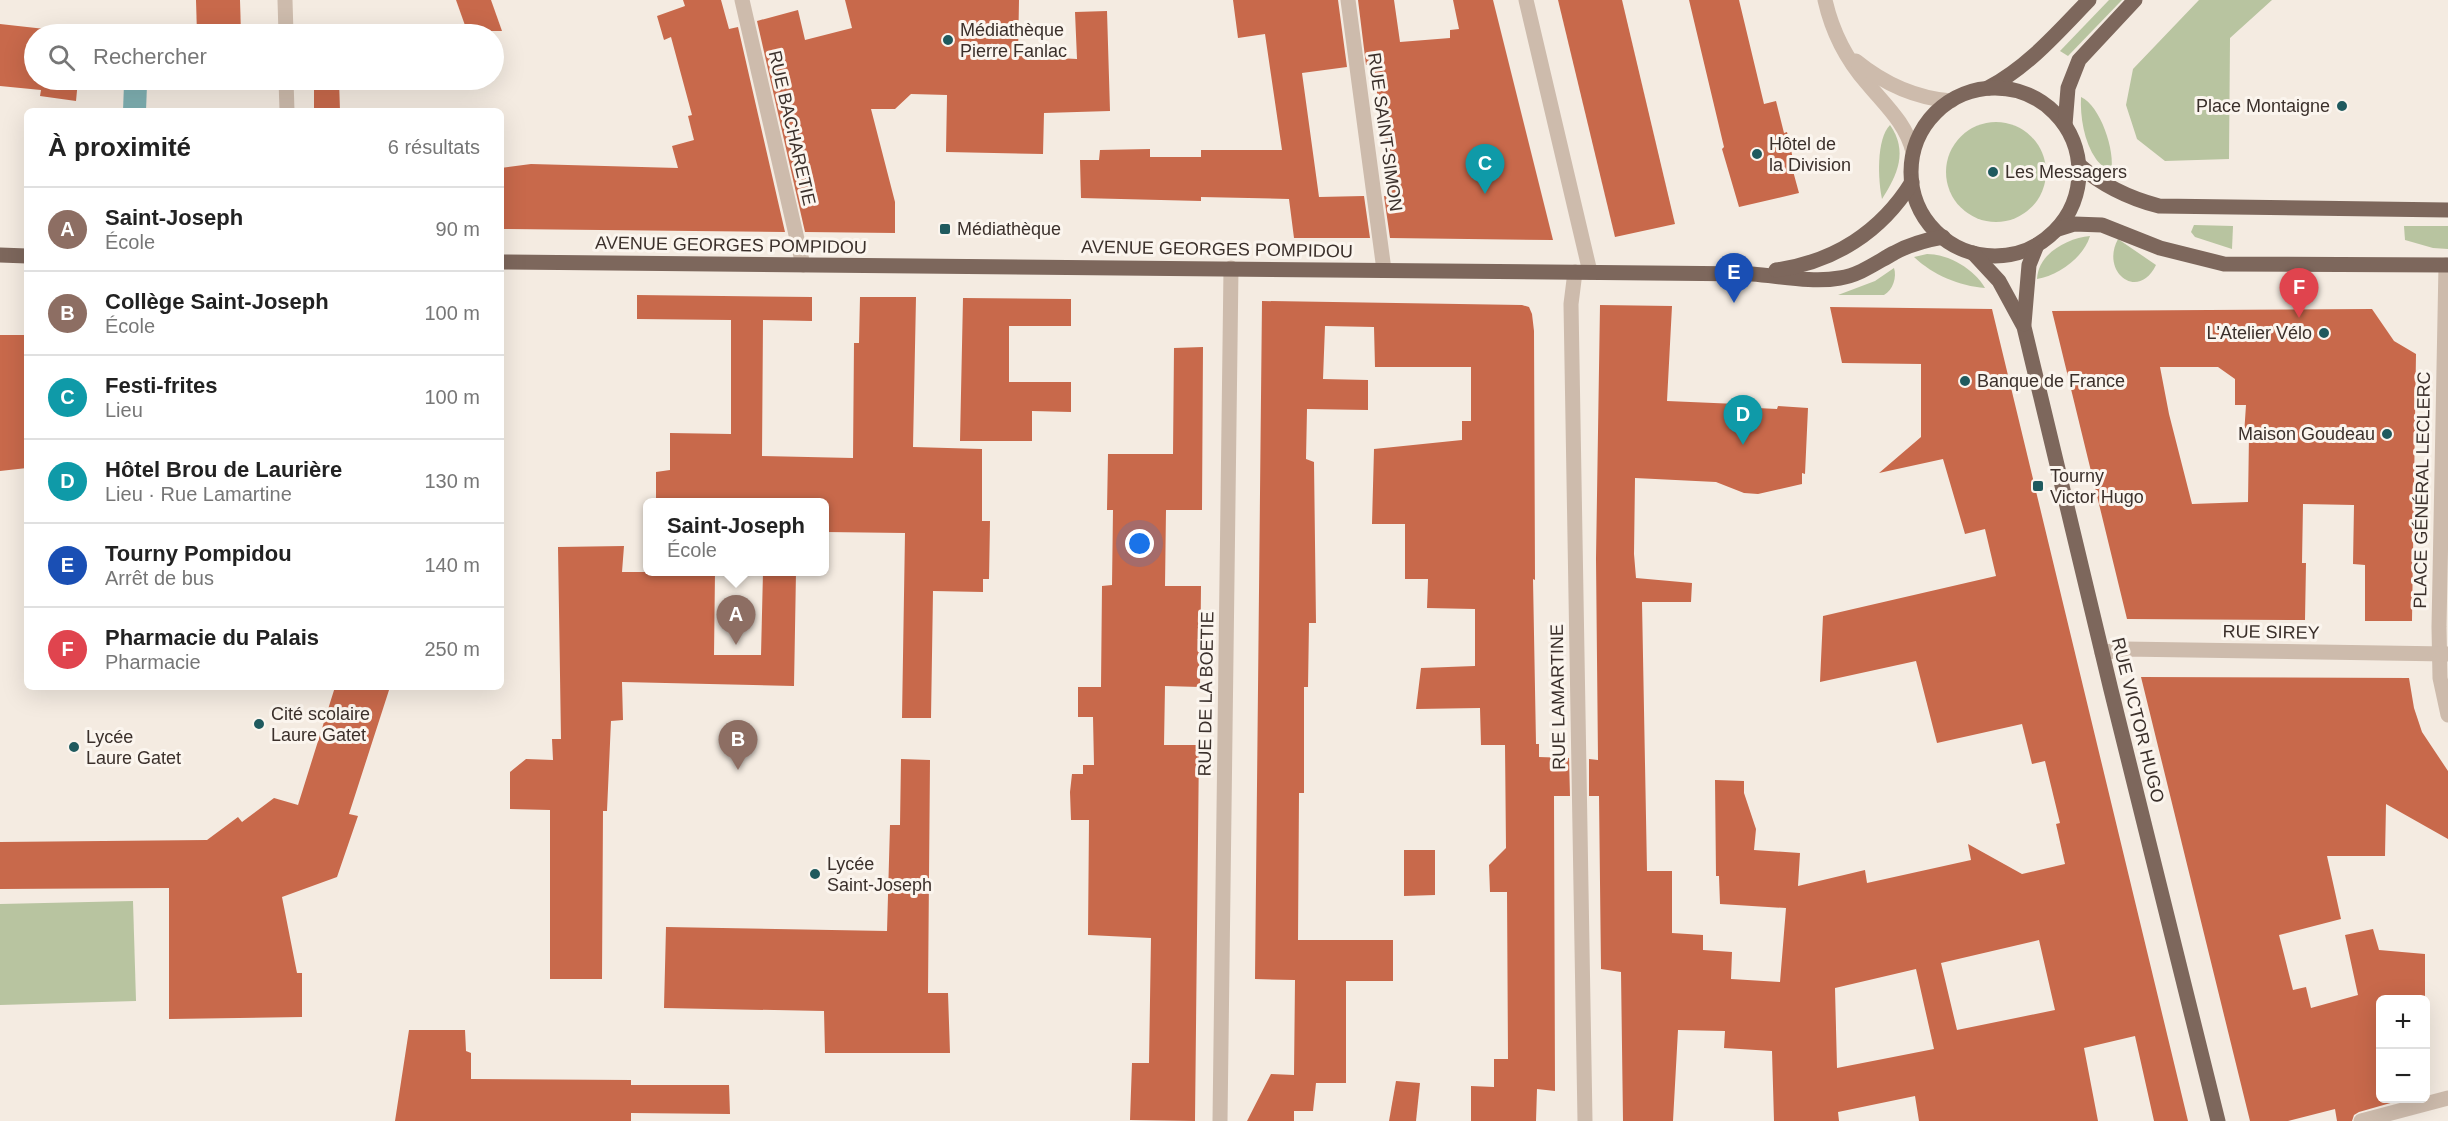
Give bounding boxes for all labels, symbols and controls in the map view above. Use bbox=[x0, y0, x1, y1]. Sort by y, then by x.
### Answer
place label: Médiathèque Pierre Fanlac bbox=[960, 20, 1067, 61]
search box bbox=[24, 24, 504, 90]
marker: Médiathèque Pierre Fanlac bbox=[941, 33, 955, 47]
icon: search bbox=[45, 41, 78, 74]
text: Rechercher bbox=[93, 44, 207, 69]
street label: RUE BACHARETIE bbox=[764, 49, 820, 207]
street label: RUE SAINT-SIMON bbox=[1364, 51, 1406, 213]
place label: Place Montaigne bbox=[2196, 96, 2330, 116]
marker: Place Montaigne bbox=[2335, 99, 2349, 113]
text: À proximité bbox=[48, 132, 191, 162]
place label: Hôtel de la Division bbox=[1769, 134, 1851, 175]
text: 6 résultats bbox=[388, 136, 480, 158]
pin: C bbox=[1466, 144, 1504, 194]
marker: Hôtel de la Division bbox=[1750, 147, 1764, 161]
place label: Les Messagers bbox=[2005, 162, 2127, 182]
marker: Les Messagers bbox=[1986, 165, 2000, 179]
text: Saint-Joseph bbox=[105, 205, 243, 230]
text: A bbox=[60, 218, 75, 240]
text: 90 m bbox=[436, 218, 480, 240]
place label: Médiathèque bbox=[957, 219, 1061, 239]
marker: Médiathèque bbox=[938, 222, 952, 236]
text: École bbox=[105, 231, 155, 253]
street label: AVENUE GEORGES POMPIDOU bbox=[595, 233, 867, 257]
street label: AVENUE GEORGES POMPIDOU bbox=[1081, 237, 1353, 261]
pin: E bbox=[1714, 254, 1754, 303]
pin: F bbox=[2280, 268, 2318, 318]
text: Collège Saint-Joseph bbox=[105, 289, 329, 314]
text: B bbox=[60, 302, 75, 324]
text: 100 m bbox=[424, 302, 480, 324]
text: École bbox=[105, 315, 155, 337]
place label: L'Atelier Vélo bbox=[2207, 323, 2312, 343]
marker: L'Atelier Vélo bbox=[2317, 326, 2331, 340]
place label: Banque de France bbox=[1977, 371, 2125, 391]
street label: PLACE GÉNÉRAL LECLERC bbox=[2410, 371, 2434, 609]
text: Festi-frites bbox=[105, 373, 217, 398]
marker: Banque de France bbox=[1958, 374, 1972, 388]
text: C bbox=[60, 386, 75, 408]
text: 100 m bbox=[424, 386, 480, 408]
pin: D bbox=[1724, 396, 1762, 445]
text: Lieu bbox=[105, 399, 143, 421]
place label: Maison Goudeau bbox=[2238, 424, 2375, 444]
marker: Maison Goudeau bbox=[2380, 427, 2394, 441]
text: Hôtel Brou de Laurière bbox=[105, 457, 342, 482]
place label: Tourny Victor Hugo bbox=[2050, 466, 2144, 507]
text: D bbox=[60, 470, 75, 492]
text: 130 m bbox=[424, 470, 480, 492]
marker: Tourny Victor Hugo bbox=[2031, 479, 2045, 493]
text: Lieu · Rue Lamartine bbox=[105, 483, 292, 505]
popup bbox=[643, 498, 829, 576]
text: Saint-Joseph bbox=[667, 513, 805, 538]
your location bbox=[1125, 529, 1154, 558]
text: École bbox=[667, 539, 717, 561]
text: Tourny Pompidou bbox=[105, 541, 292, 566]
text: E bbox=[61, 554, 74, 576]
text: 140 m bbox=[424, 554, 480, 576]
text: Arrêt de bus bbox=[105, 567, 214, 589]
pin: A bbox=[716, 596, 756, 645]
street label: RUE DE LA BOETIE bbox=[1195, 611, 1217, 777]
street label: RUE SIREY bbox=[2222, 621, 2320, 643]
street label: RUE LAMARTINE bbox=[1547, 624, 1569, 770]
text: Pharmacie du Palais bbox=[105, 625, 319, 650]
street label: RUE VICTOR HUGO bbox=[2108, 635, 2168, 805]
text: F bbox=[61, 638, 74, 660]
text: 250 m bbox=[424, 638, 480, 660]
text: Pharmacie bbox=[105, 651, 201, 673]
place label: Cité scolaire Laure Gatet bbox=[271, 704, 370, 745]
marker: Cité scolaire Laure Gatet bbox=[252, 717, 266, 731]
pin: B bbox=[718, 720, 758, 770]
place label: Lycée Laure Gatet bbox=[86, 727, 181, 768]
marker: Lycée Laure Gatet bbox=[67, 740, 81, 754]
place label: Lycée Saint-Joseph bbox=[827, 854, 932, 895]
marker: Lycée Saint-Joseph bbox=[808, 867, 822, 881]
map controls bbox=[2376, 995, 2430, 1103]
button: + bbox=[2376, 995, 2430, 1049]
button: − bbox=[2376, 1049, 2430, 1103]

